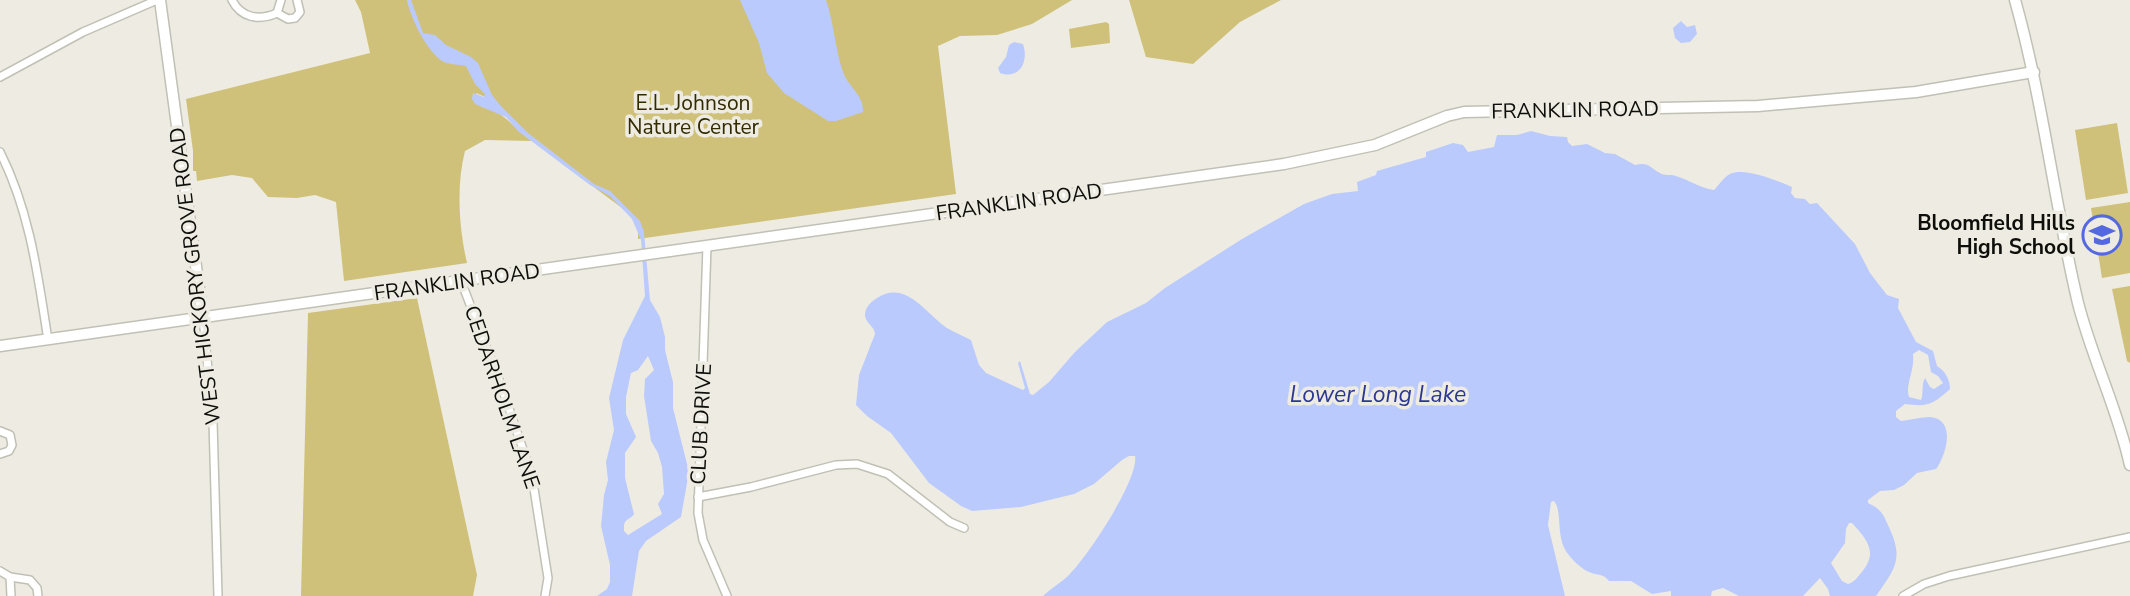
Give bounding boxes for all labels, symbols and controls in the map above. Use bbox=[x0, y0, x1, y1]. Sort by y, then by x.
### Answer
park label: E.L. Johnson Nature Center bbox=[627, 89, 760, 141]
street label: FRANKLIN ROAD bbox=[1491, 95, 1659, 125]
street label: WEST HICKORY GROVE ROAD bbox=[163, 126, 227, 426]
street label: FRANKLIN ROAD bbox=[934, 176, 1104, 228]
place label: Bloomfield Hills High School bbox=[1917, 209, 2075, 261]
school or university icon: Bloomfield Hills High School bbox=[2081, 214, 2123, 256]
street label: FRANKLIN ROAD bbox=[372, 256, 542, 308]
street label: CEDARHOLM LANE bbox=[458, 302, 546, 492]
street label: CLUB DRIVE bbox=[684, 363, 718, 485]
water label: Lower Long Lake bbox=[1290, 379, 1466, 410]

